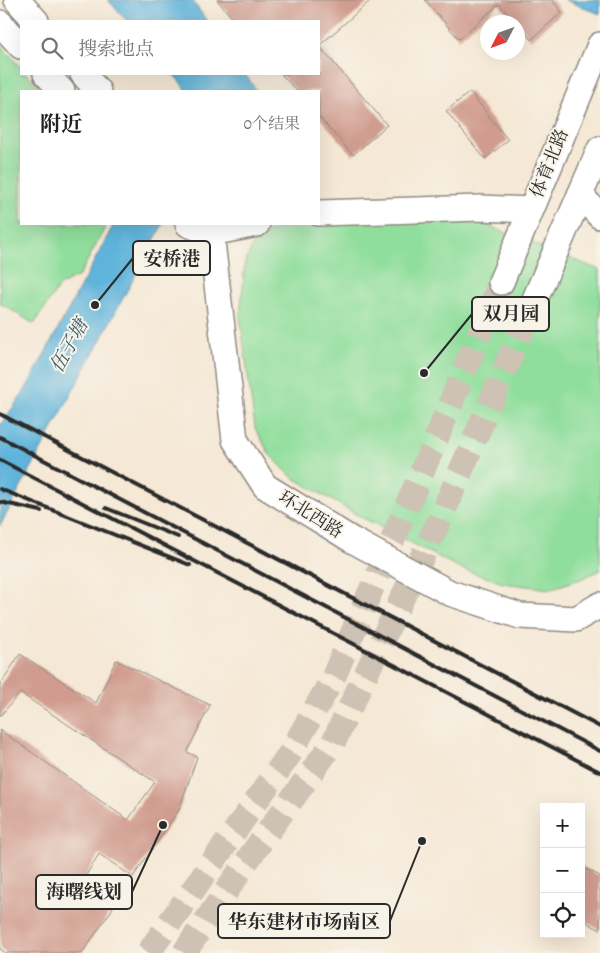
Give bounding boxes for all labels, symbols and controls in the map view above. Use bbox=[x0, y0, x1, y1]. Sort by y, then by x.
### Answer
north arrow bbox=[480, 15, 525, 60]
search box bbox=[20, 20, 320, 75]
icon: search bbox=[38, 34, 66, 62]
text: 搜索地点 bbox=[78, 36, 154, 62]
text: 附近 bbox=[40, 110, 82, 138]
text: 0个结果 bbox=[243, 113, 300, 135]
street label: 体育北路 bbox=[524, 125, 574, 201]
callout: 安桥港 bbox=[133, 241, 210, 275]
text: 安桥港 bbox=[143, 246, 201, 272]
callout: 双月园 bbox=[472, 297, 549, 331]
text: 双月园 bbox=[482, 301, 540, 327]
water label: 伍子塘 bbox=[44, 312, 96, 377]
street label: 环北西路 bbox=[274, 485, 348, 543]
map controls bbox=[540, 803, 585, 938]
button: + bbox=[540, 803, 585, 848]
button: − bbox=[540, 848, 585, 893]
callout: 海曙线划 bbox=[36, 875, 132, 909]
text: 海曙线划 bbox=[46, 879, 122, 905]
button: locate bbox=[540, 893, 585, 938]
callout: 华东建材市场南区 bbox=[218, 904, 390, 938]
text: 华东建材市场南区 bbox=[228, 909, 380, 935]

